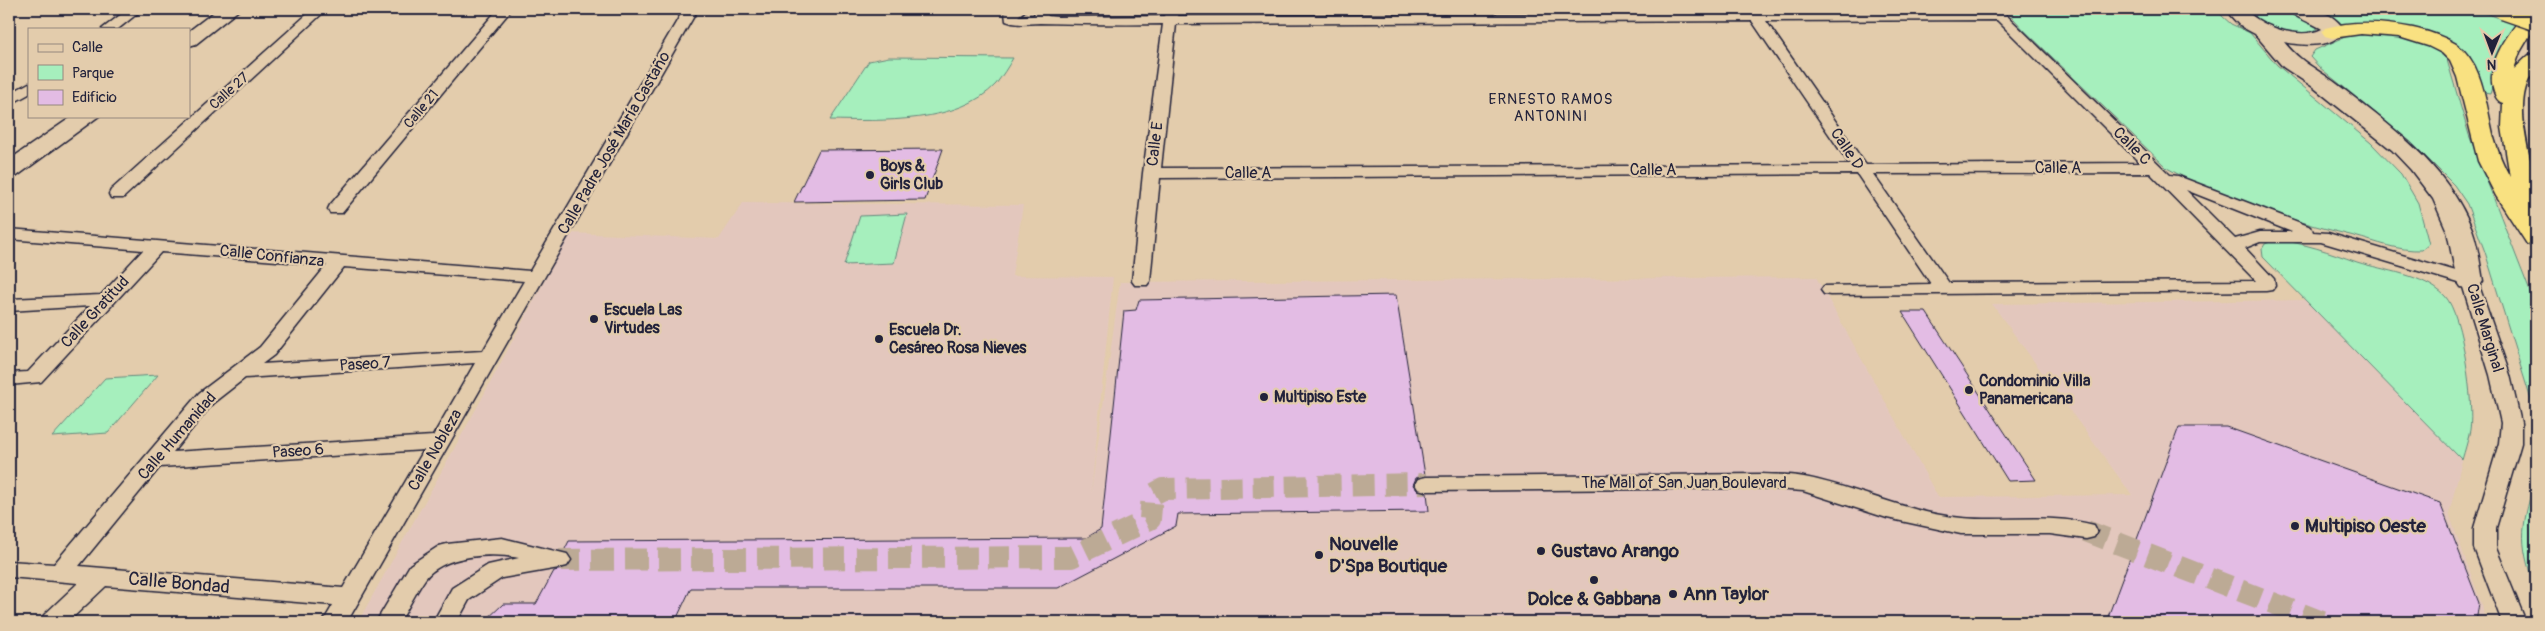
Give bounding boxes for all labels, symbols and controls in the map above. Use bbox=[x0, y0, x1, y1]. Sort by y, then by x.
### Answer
legend bbox=[28, 28, 190, 118]
north arrow bbox=[2468, 28, 2518, 78]
text: Calle bbox=[72, 38, 103, 57]
street label: Calle Padre José María Castaño bbox=[553, 48, 675, 238]
text: N bbox=[2487, 56, 2497, 73]
text: Parque bbox=[72, 64, 115, 83]
street label: Calle 27 bbox=[206, 69, 253, 113]
street label: Calle 21 bbox=[400, 86, 442, 132]
text: Edificio bbox=[72, 88, 117, 107]
district label: ERNESTO RAMOS ANTONINI bbox=[1489, 90, 1613, 126]
street label: Calle E bbox=[1142, 121, 1168, 167]
street label: Calle C bbox=[2109, 123, 2155, 169]
street label: Calle D bbox=[1826, 124, 1868, 174]
place label: Boys & Girls Club bbox=[880, 156, 943, 194]
street label: Calle A bbox=[2035, 158, 2081, 178]
street label: Calle A bbox=[1630, 160, 1676, 180]
street label: Calle A bbox=[1225, 163, 1271, 183]
marker: Boys & Girls Club bbox=[864, 169, 876, 181]
street label: Calle Confianza bbox=[219, 241, 325, 271]
street label: Calle Gratitud bbox=[57, 272, 133, 352]
street label: Calle Marginal bbox=[2462, 281, 2508, 375]
place label: Escuela Las Virtudes bbox=[604, 300, 683, 338]
marker: Escuela Las Virtudes bbox=[588, 313, 600, 325]
place label: Escuela Dr. Cesáreo Rosa Nieves bbox=[889, 320, 1027, 358]
marker: Escuela Dr. Cesáreo Rosa Nieves bbox=[873, 333, 885, 345]
street label: Paseo 7 bbox=[339, 352, 392, 376]
place label: Condominio Villa Panamericana bbox=[1979, 371, 2091, 409]
marker: Condominio Villa Panamericana bbox=[1963, 384, 1975, 396]
place label: Multipiso Este bbox=[1274, 387, 1367, 407]
street label: Calle Humanidad bbox=[133, 388, 221, 484]
marker: Multipiso Este bbox=[1258, 391, 1270, 403]
street label: Calle Nobleza bbox=[404, 406, 466, 494]
street label: Paseo 6 bbox=[271, 439, 325, 463]
street label: The Mall of San Juan Boulevard bbox=[1581, 473, 1787, 493]
place label: Multipiso Oeste bbox=[2305, 514, 2427, 538]
marker: Multipiso Oeste bbox=[2289, 520, 2301, 532]
place label: Nouvelle D'Spa Boutique bbox=[1329, 532, 1448, 578]
place label: Gustavo Arango bbox=[1551, 539, 1680, 563]
marker: Gustavo Arango bbox=[1535, 545, 1547, 557]
marker: Nouvelle D'Spa Boutique bbox=[1313, 549, 1325, 561]
street label: Calle Bondad bbox=[127, 567, 231, 599]
marker: Dolce & Gabbana bbox=[1588, 574, 1600, 586]
place label: Ann Taylor bbox=[1683, 582, 1769, 606]
place label: Dolce & Gabbana bbox=[1527, 587, 1661, 611]
marker: Ann Taylor bbox=[1667, 588, 1679, 600]

